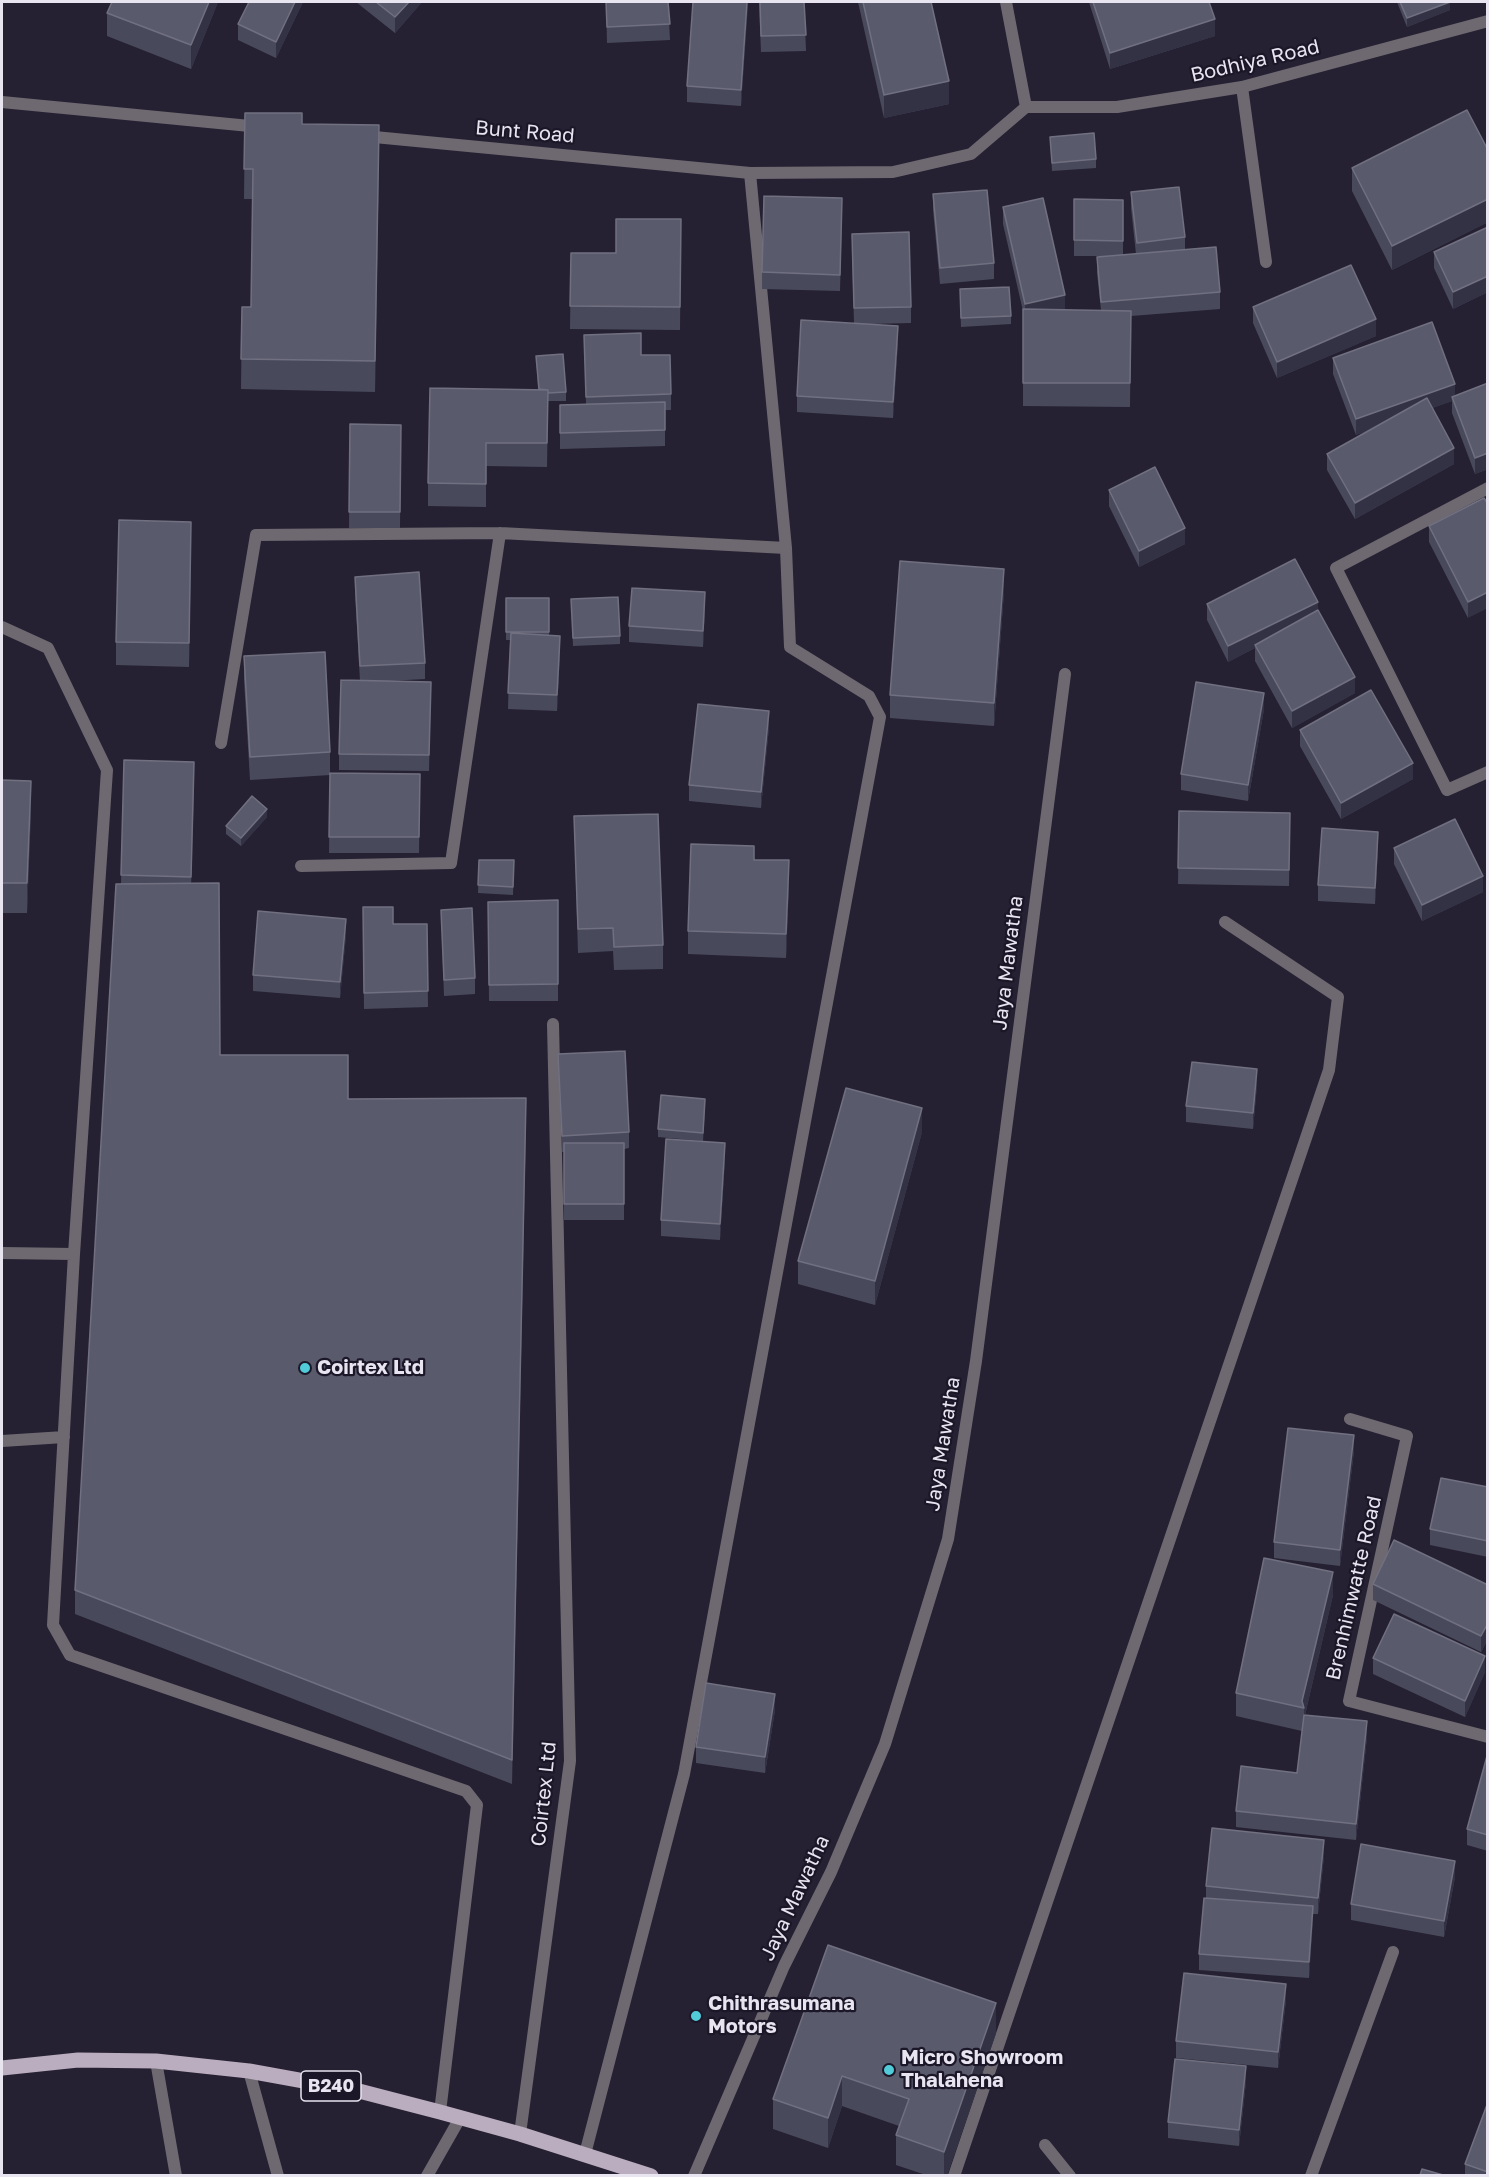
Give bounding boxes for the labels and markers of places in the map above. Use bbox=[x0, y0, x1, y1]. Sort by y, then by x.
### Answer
place label: Coirtex Ltd bbox=[317, 1356, 424, 1380]
marker: Coirtex Ltd bbox=[298, 1361, 312, 1375]
place label: Chithrasumana Motors bbox=[708, 1992, 855, 2039]
marker: Chithrasumana Motors bbox=[689, 2009, 703, 2023]
place label: Micro Showroom Thalahena bbox=[901, 2046, 1063, 2093]
marker: Micro Showroom Thalahena bbox=[882, 2063, 896, 2077]

